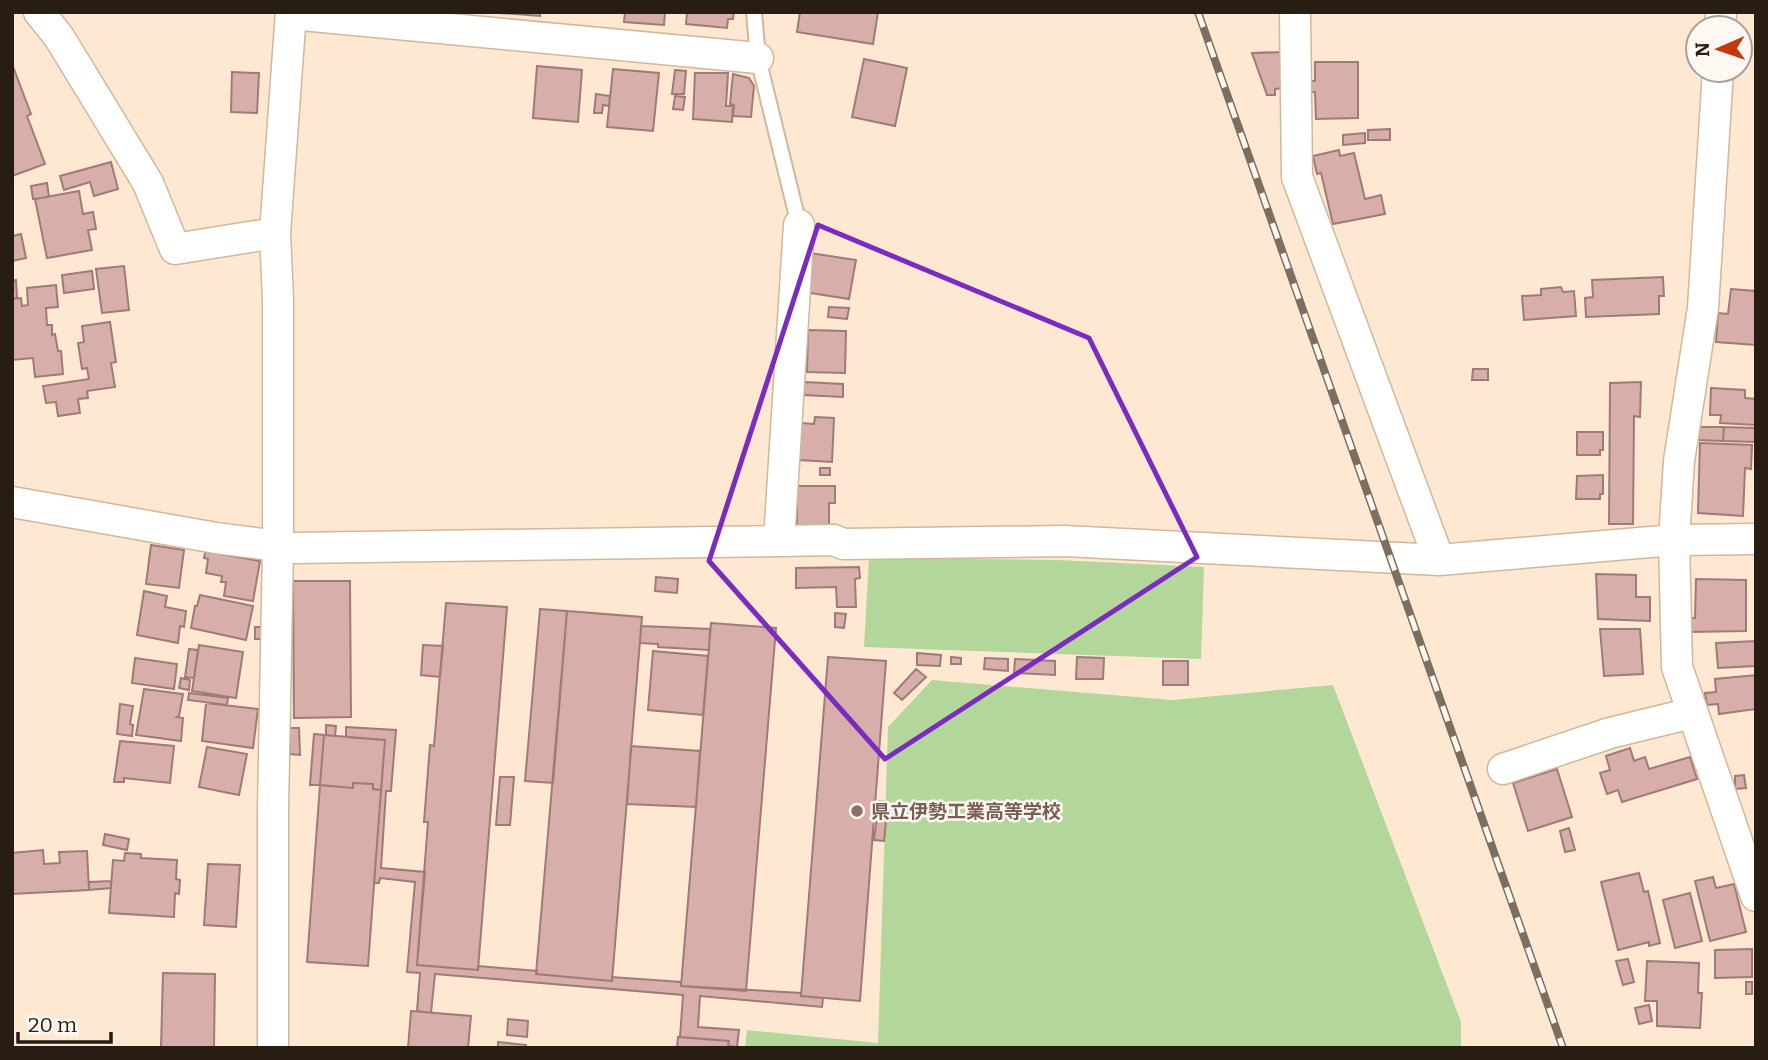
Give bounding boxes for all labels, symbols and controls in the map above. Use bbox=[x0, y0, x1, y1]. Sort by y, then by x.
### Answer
north arrow bbox=[1684, 14, 1754, 84]
text: N bbox=[1691, 42, 1714, 57]
place label: 県立伊勢工業高等学校 bbox=[871, 800, 1061, 823]
marker: 県立伊勢工業高等学校 bbox=[849, 803, 865, 819]
scale bar bbox=[18, 1000, 110, 1044]
text: 20 m bbox=[28, 1012, 77, 1038]

